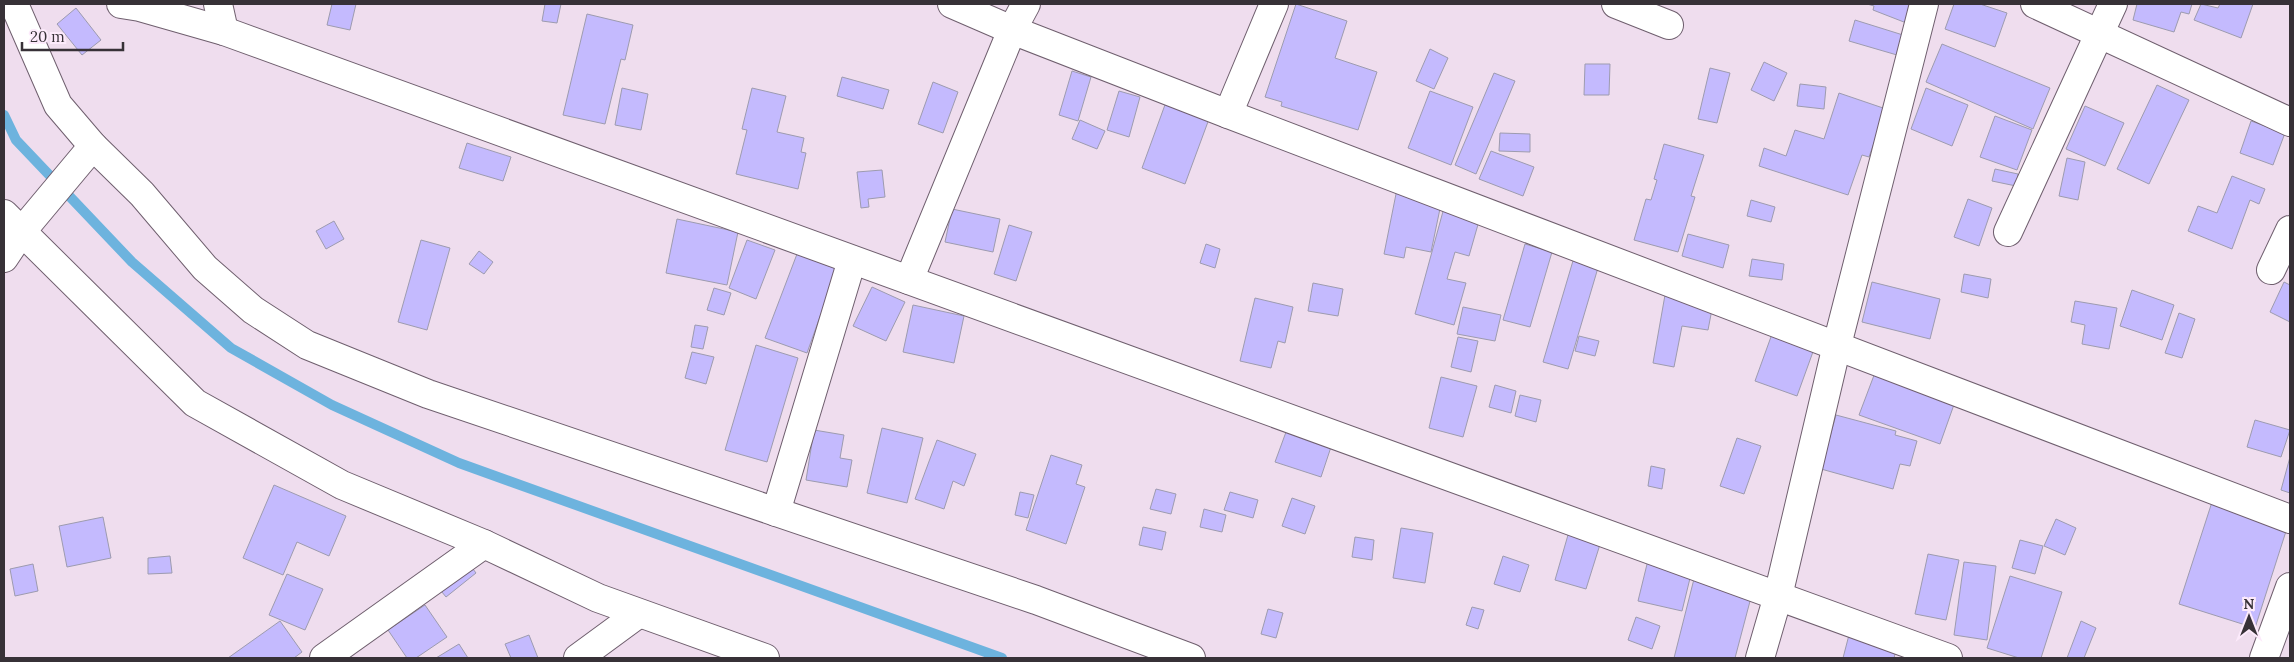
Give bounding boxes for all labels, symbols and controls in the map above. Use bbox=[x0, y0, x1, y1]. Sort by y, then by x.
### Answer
scale bar bbox=[22, 20, 124, 52]
text: 20 m bbox=[30, 27, 65, 46]
north arrow bbox=[2224, 592, 2274, 642]
text: N bbox=[2244, 595, 2255, 613]

